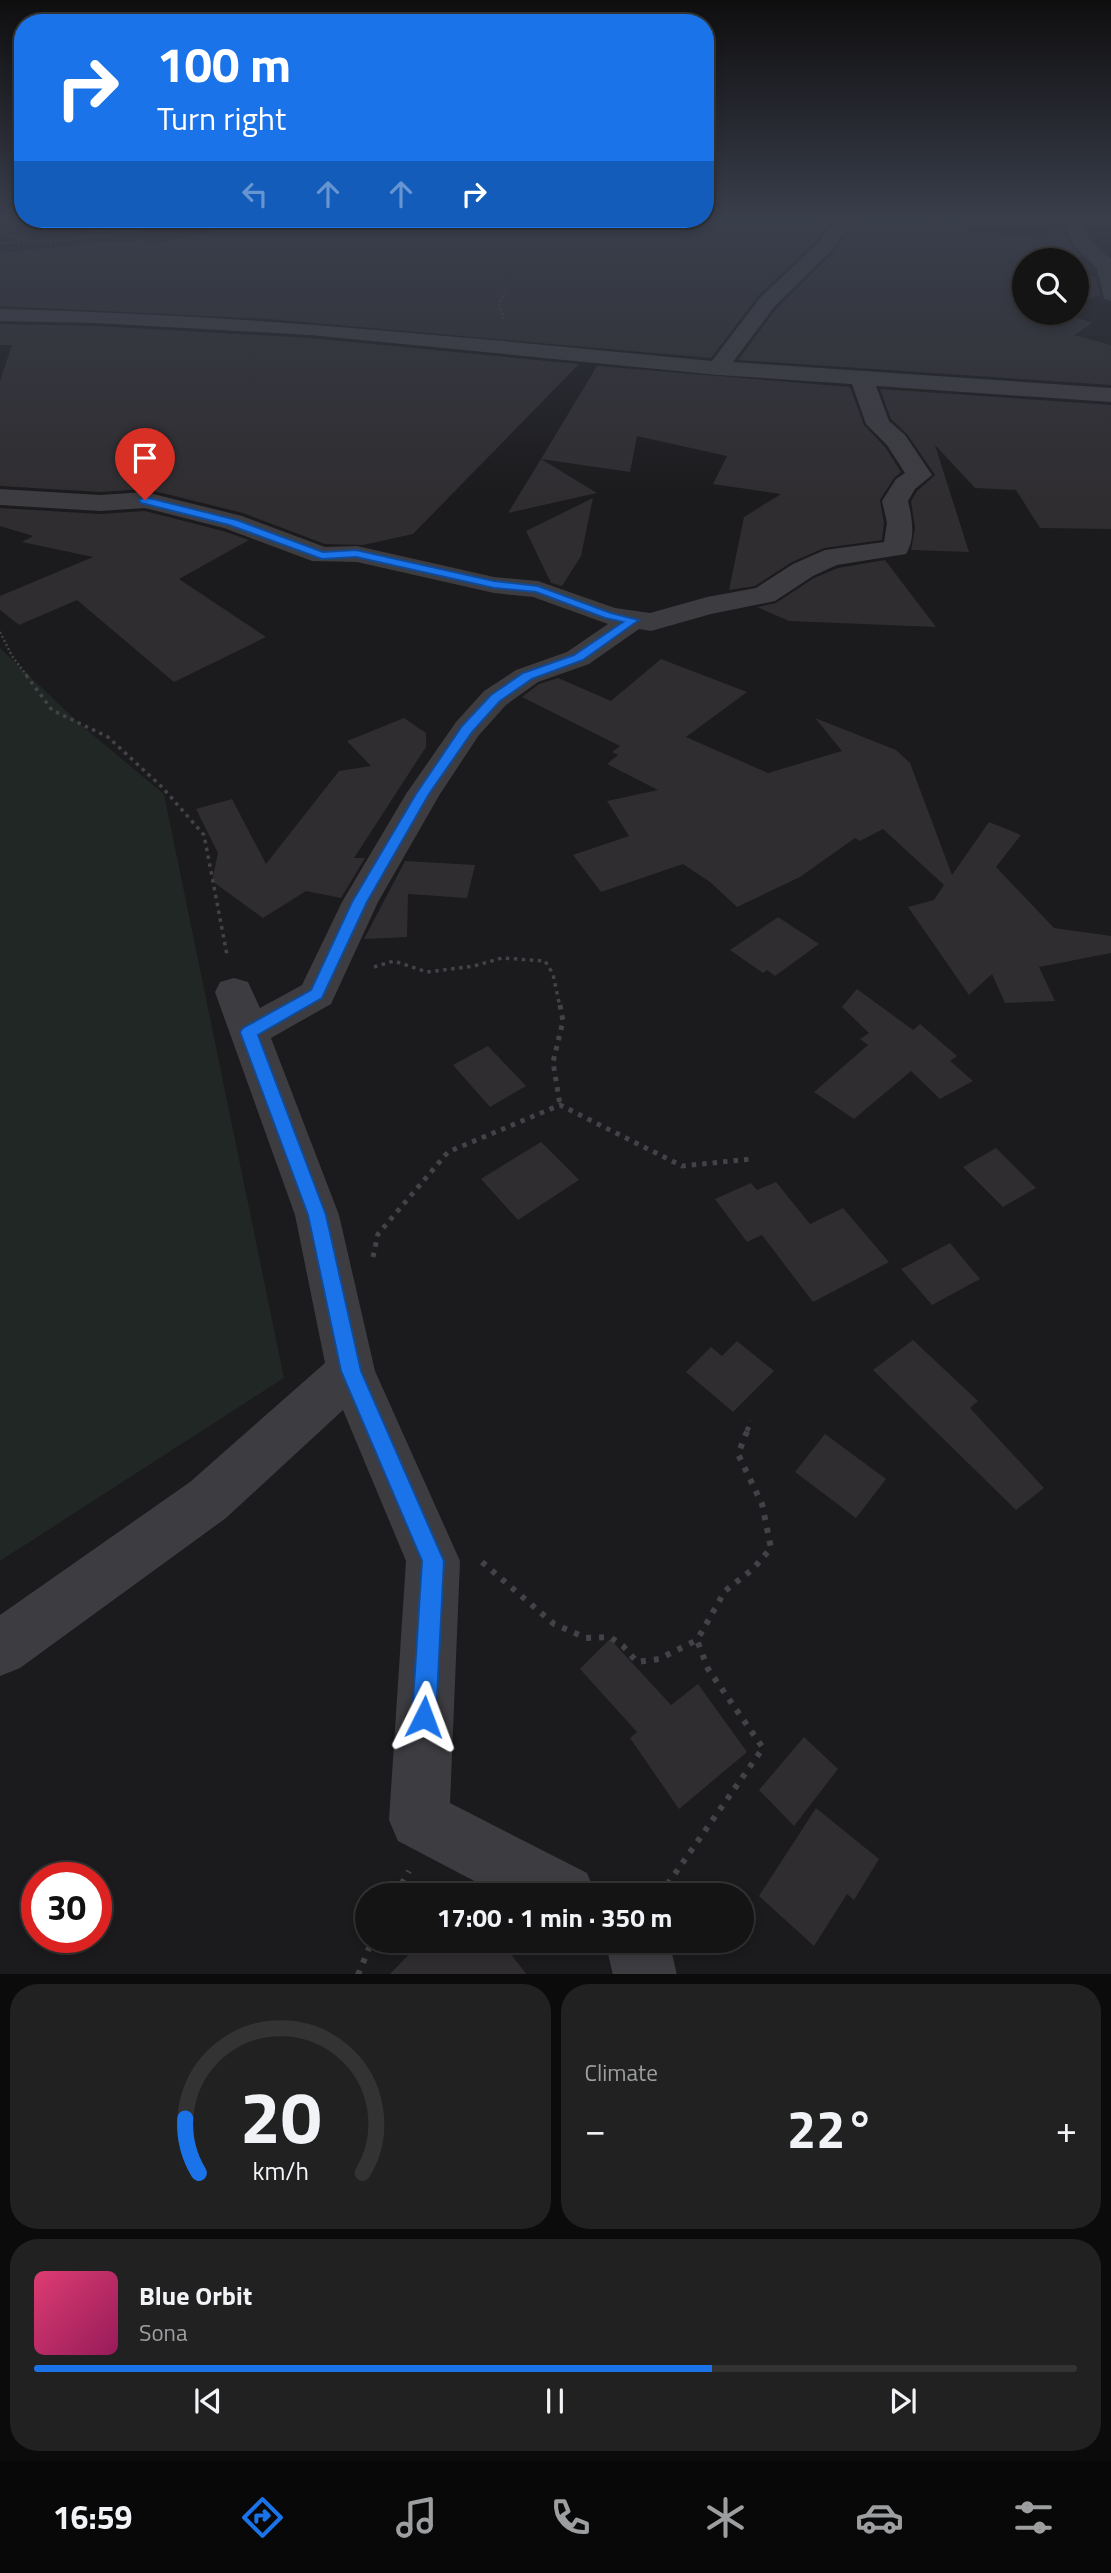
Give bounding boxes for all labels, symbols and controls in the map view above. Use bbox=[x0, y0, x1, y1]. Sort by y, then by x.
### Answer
text: 100 m bbox=[157, 26, 291, 101]
icon: right bbox=[42, 42, 133, 133]
text: Turn right bbox=[157, 94, 286, 142]
icon: left bbox=[236, 175, 274, 213]
icon: ahead bbox=[309, 175, 347, 213]
icon: ahead bbox=[382, 175, 420, 213]
icon: right bbox=[455, 175, 493, 213]
map controls bbox=[1012, 248, 1089, 325]
button: search bbox=[1012, 248, 1089, 325]
pin bbox=[115, 428, 175, 500]
icon: arrive bbox=[126, 439, 164, 477]
position arrow bbox=[387, 1680, 461, 1754]
speed limit sign: 30 bbox=[21, 1862, 112, 1953]
text: 17:00 · 1 min · 350 m bbox=[437, 1898, 672, 1937]
text: Climate bbox=[585, 2055, 658, 2090]
text: 20 bbox=[239, 2061, 321, 2171]
text: 22° bbox=[787, 2089, 874, 2168]
text: − bbox=[585, 2100, 606, 2158]
text: + bbox=[1056, 2100, 1077, 2158]
text: km/h bbox=[252, 2151, 309, 2189]
text: Blue Orbit bbox=[139, 2276, 252, 2315]
text: Sona bbox=[139, 2315, 187, 2350]
icon: previous bbox=[189, 2382, 227, 2420]
icon: pause bbox=[536, 2382, 574, 2420]
icon: next bbox=[884, 2382, 922, 2420]
text: 16:59 bbox=[53, 2493, 133, 2541]
icon: directions bbox=[238, 2493, 287, 2542]
icon: music bbox=[392, 2493, 441, 2542]
icon: phone bbox=[546, 2493, 595, 2542]
icon: climate bbox=[701, 2493, 750, 2542]
icon: car bbox=[855, 2493, 904, 2542]
icon: filters bbox=[1009, 2493, 1058, 2542]

